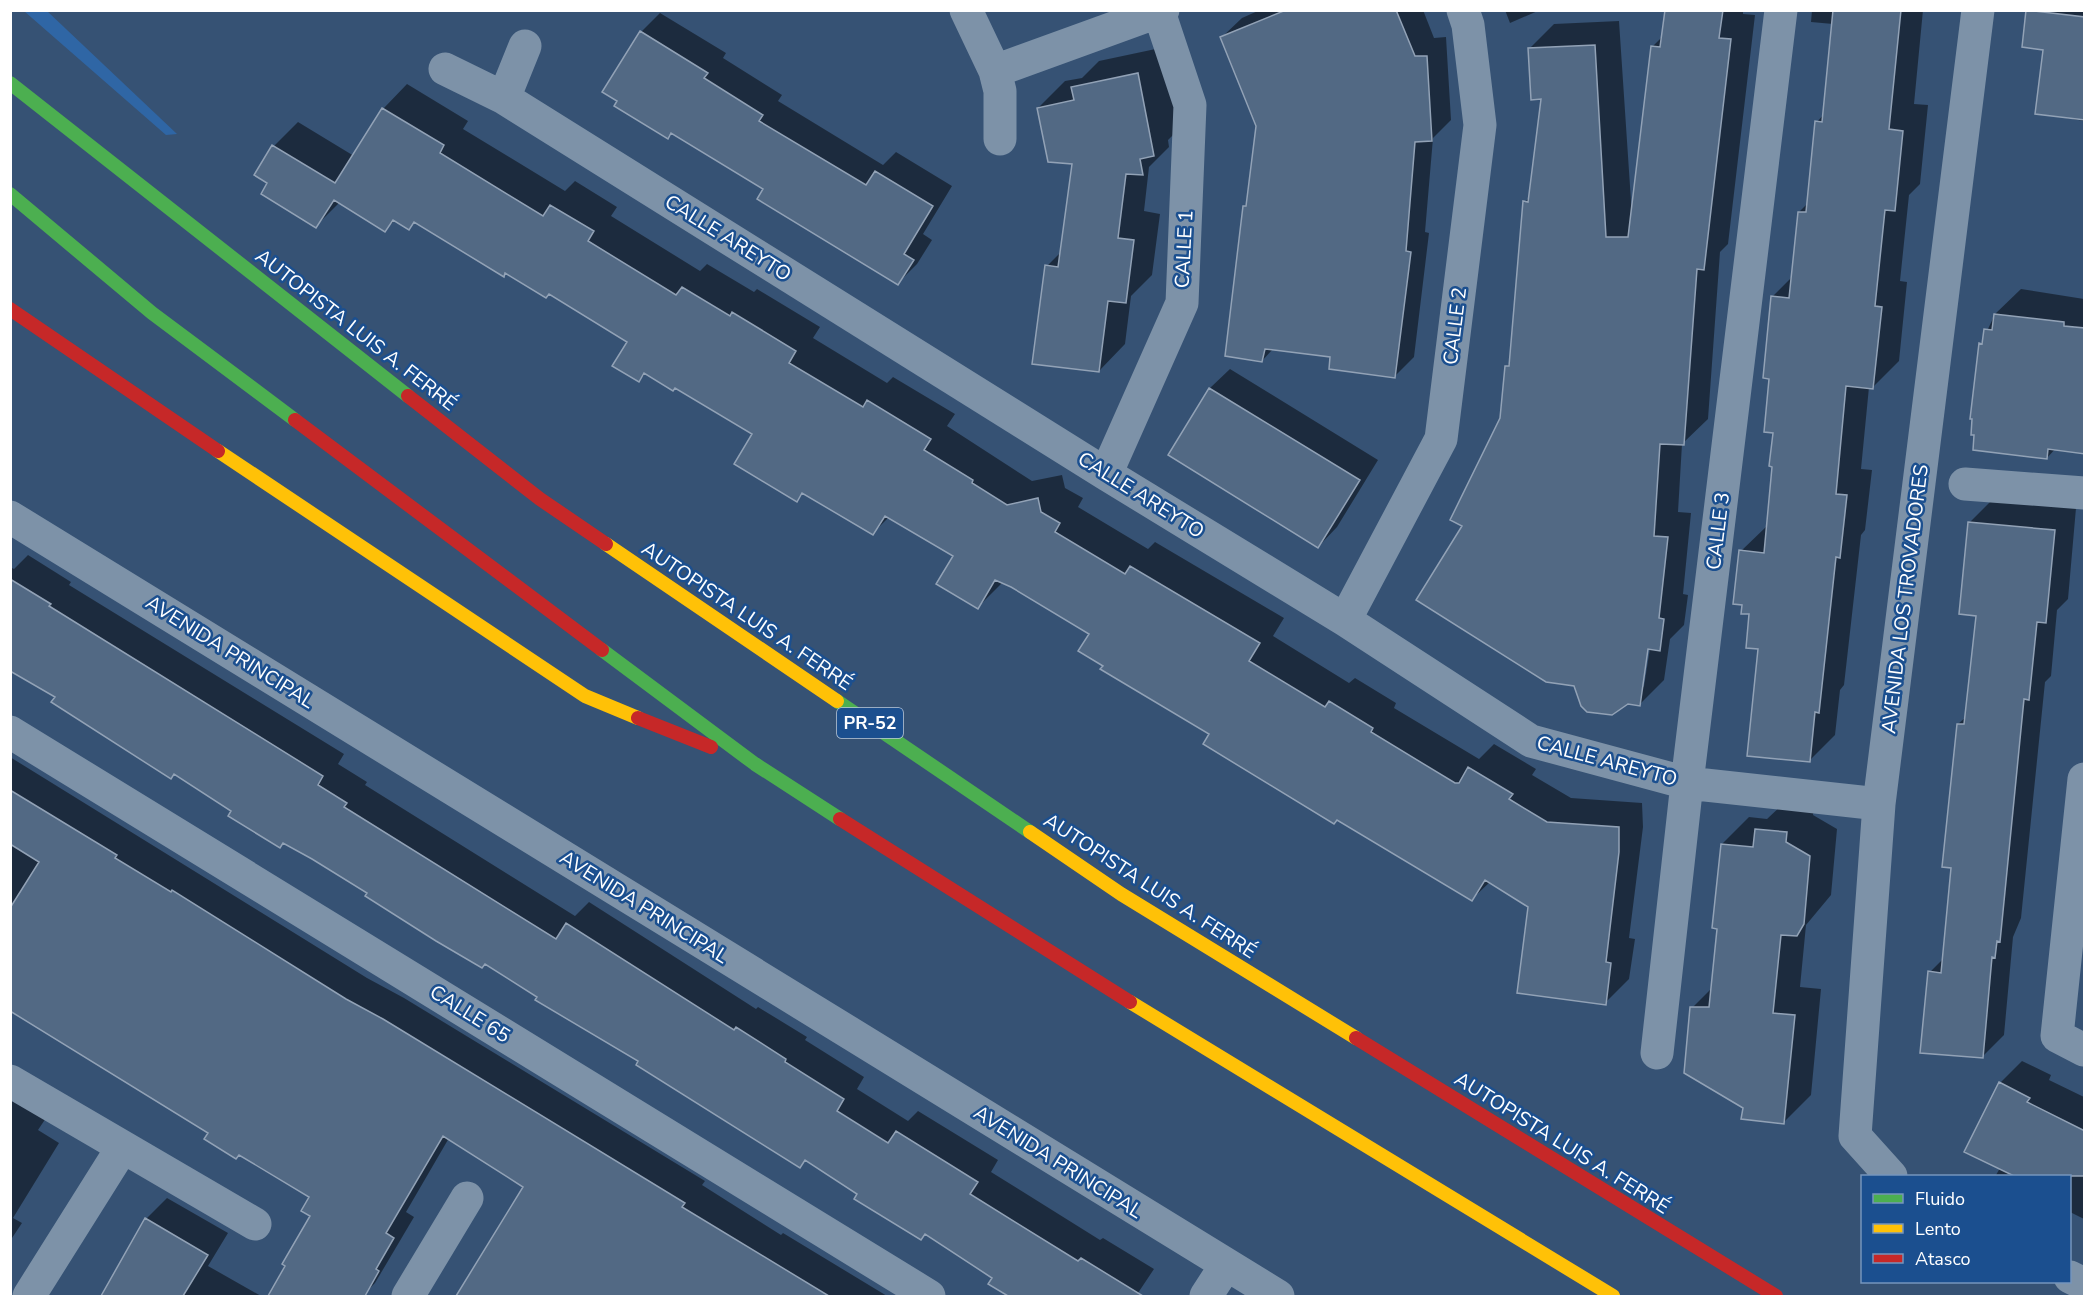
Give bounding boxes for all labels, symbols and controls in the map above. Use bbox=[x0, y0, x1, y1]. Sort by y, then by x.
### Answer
street label: CALLE AREYTO bbox=[660, 188, 796, 288]
street label: CALLE 1 bbox=[1168, 209, 1200, 289]
street label: AUTOPISTA LUIS A. FERRÉ bbox=[250, 243, 462, 417]
street label: CALLE 2 bbox=[1437, 286, 1473, 366]
street label: CALLE AREYTO bbox=[1073, 445, 1209, 545]
street label: AVENIDA LOS TROVADORES bbox=[1875, 463, 1935, 735]
street label: CALLE 3 bbox=[1700, 491, 1736, 571]
street label: AUTOPISTA LUIS A. FERRÉ bbox=[636, 535, 858, 697]
street label: AVENIDA PRINCIPAL bbox=[140, 589, 320, 715]
road number: PR-52 bbox=[837, 708, 903, 738]
street label: CALLE AREYTO bbox=[1534, 729, 1680, 793]
street label: AUTOPISTA LUIS A. FERRÉ bbox=[1038, 807, 1262, 965]
street label: AVENIDA PRINCIPAL bbox=[554, 844, 734, 970]
street label: CALLE 65 bbox=[425, 979, 515, 1049]
street label: AUTOPISTA LUIS A. FERRÉ bbox=[1449, 1066, 1675, 1220]
street label: AVENIDA PRINCIPAL bbox=[968, 1099, 1148, 1225]
legend bbox=[1861, 1175, 2071, 1283]
text: Fluido bbox=[1915, 1187, 1965, 1211]
text: Lento bbox=[1915, 1217, 1961, 1241]
text: Atasco bbox=[1915, 1247, 1971, 1271]

